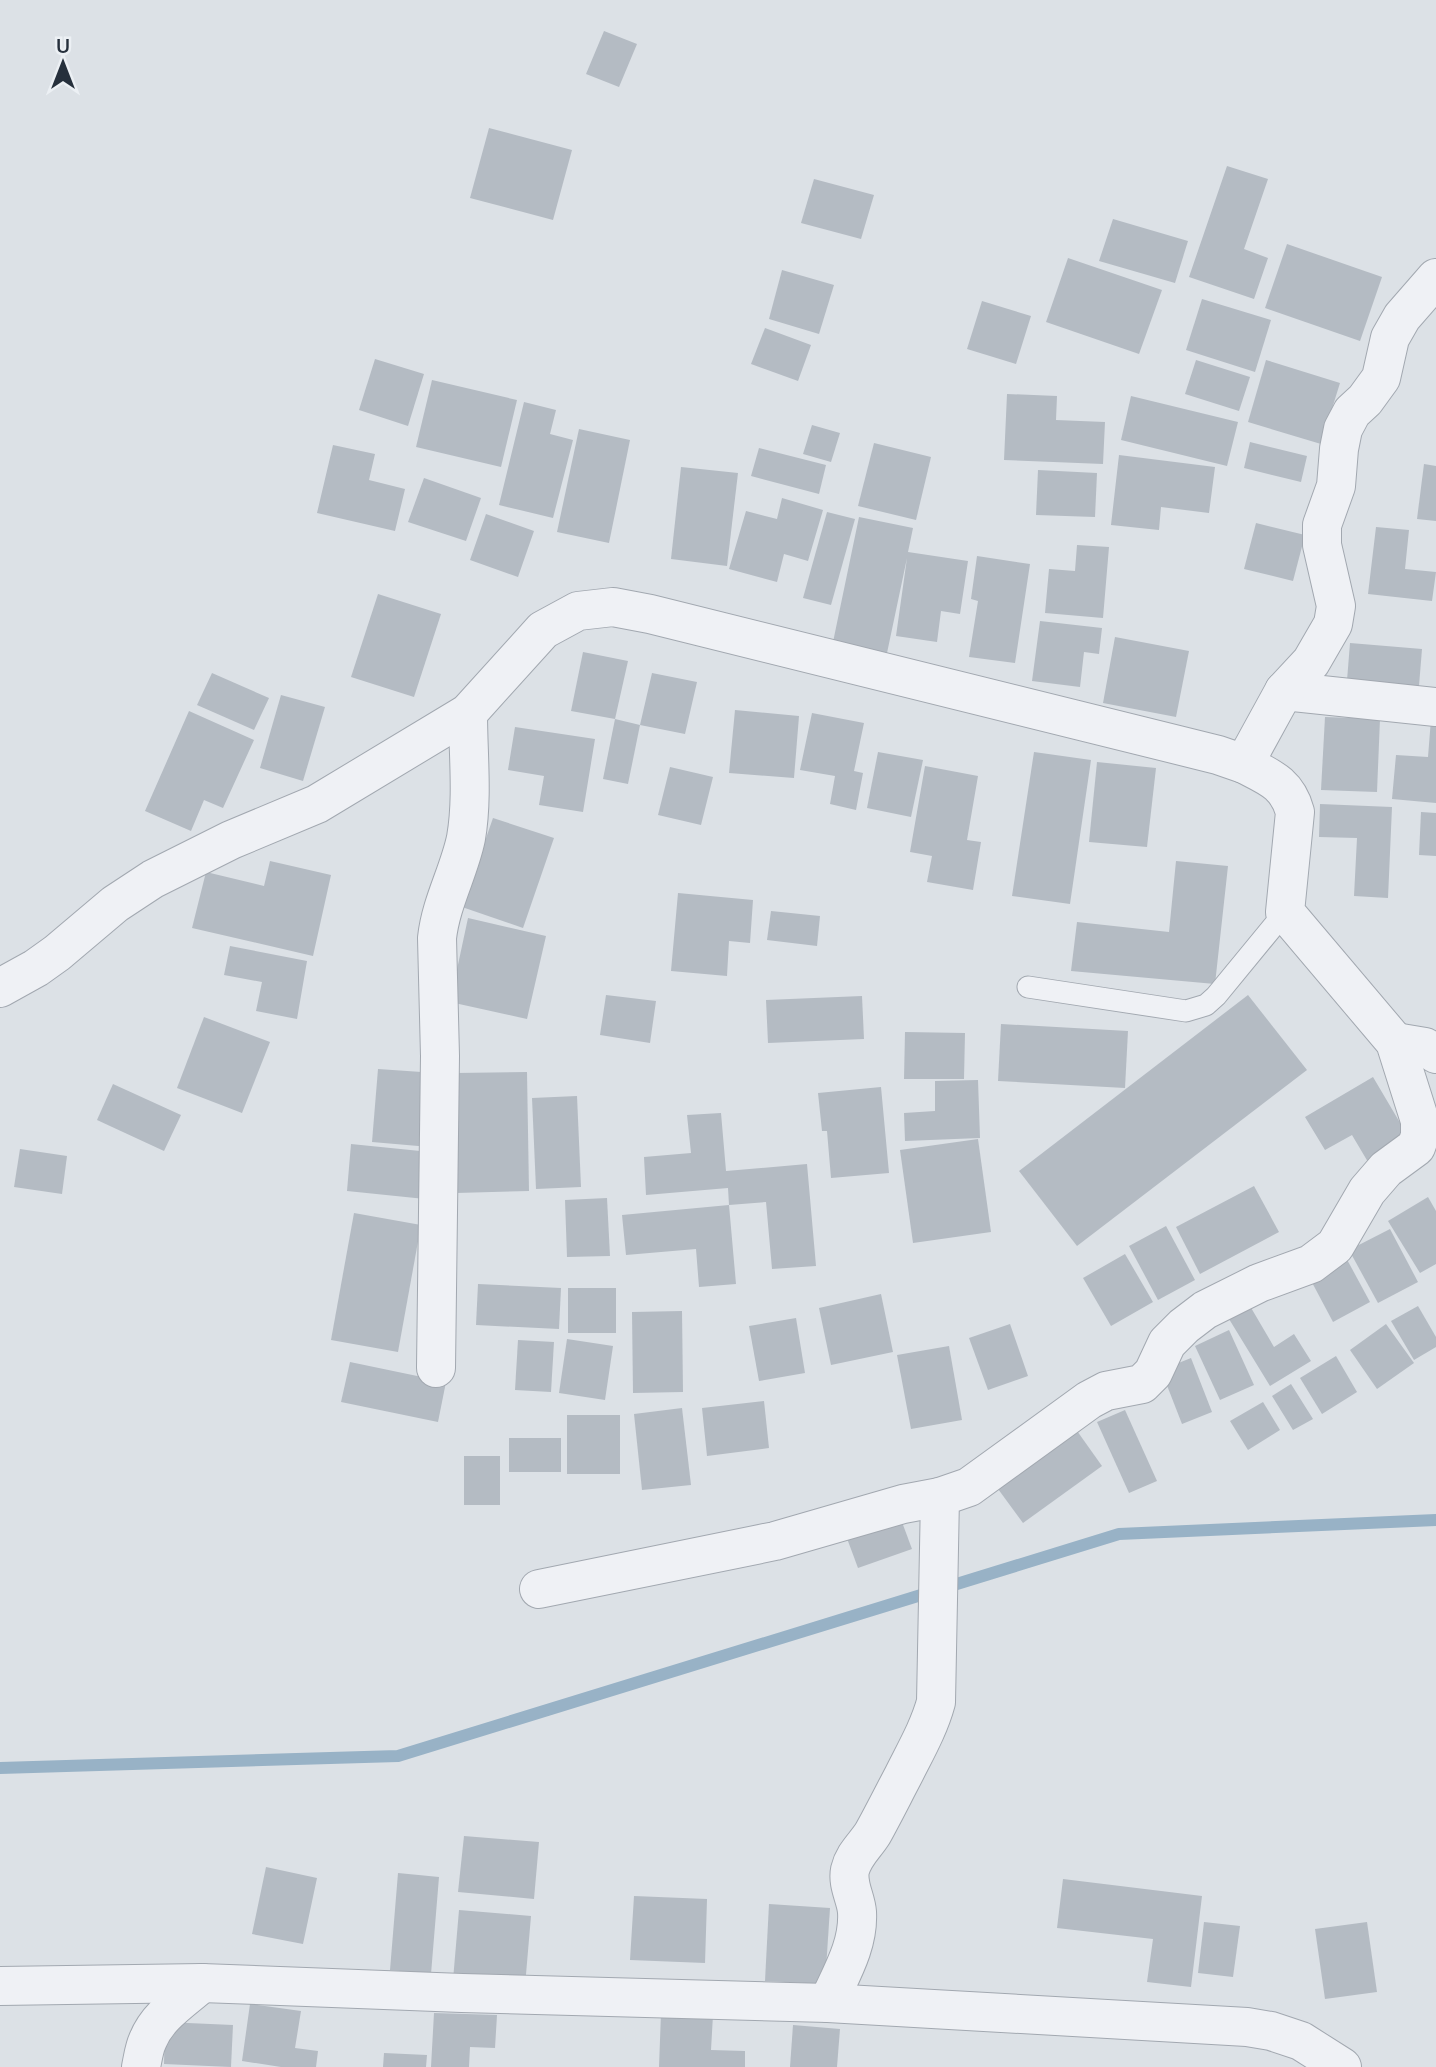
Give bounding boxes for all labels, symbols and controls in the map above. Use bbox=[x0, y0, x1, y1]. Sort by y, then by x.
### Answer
north arrow bbox=[28, 28, 98, 98]
text: U bbox=[56, 34, 70, 58]

